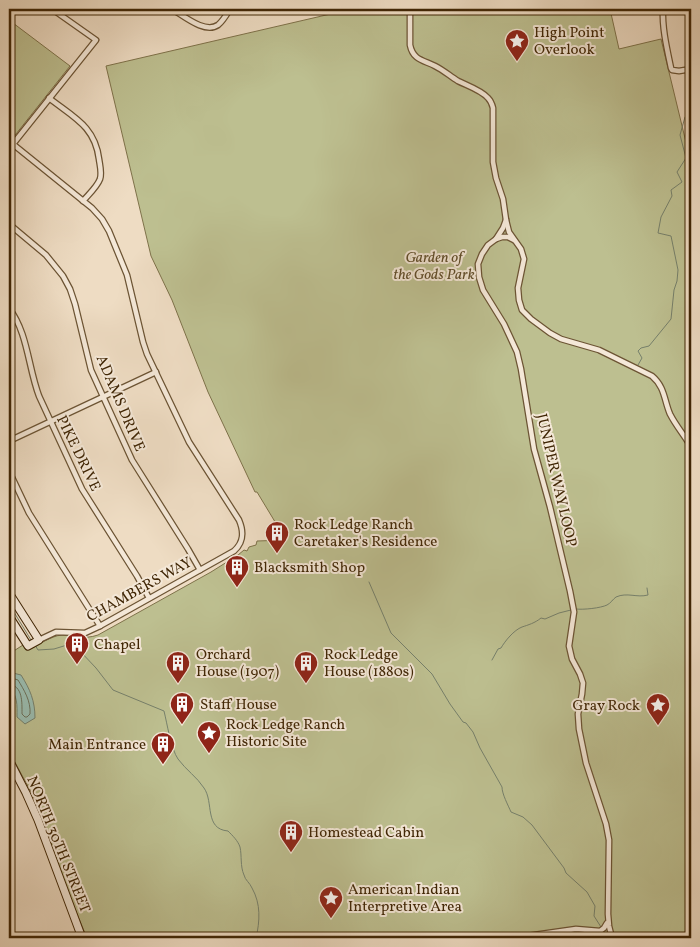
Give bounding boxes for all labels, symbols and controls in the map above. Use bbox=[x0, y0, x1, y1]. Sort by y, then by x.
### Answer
place label: High Point Overlook bbox=[534, 23, 605, 61]
place icon: High Point Overlook bbox=[504, 28, 530, 62]
park label: Garden of the Gods Park bbox=[393, 248, 475, 286]
street label: ADAMS DRIVE bbox=[90, 352, 149, 455]
street label: PIKE DRIVE bbox=[50, 412, 105, 495]
street label: JUNIPER WAY LOOP bbox=[530, 412, 581, 549]
place label: Rock Ledge Ranch Caretaker's Residence bbox=[294, 515, 437, 553]
building icon: Rock Ledge Ranch Caretaker's Residence bbox=[264, 520, 290, 554]
street label: CHAMBERS WAY bbox=[83, 552, 197, 628]
building icon: Blacksmith Shop bbox=[224, 554, 250, 588]
place label: Blacksmith Shop bbox=[254, 558, 365, 579]
building icon: Chapel bbox=[64, 631, 90, 665]
place label: Chapel bbox=[94, 635, 140, 656]
place label: Orchard House (1907) bbox=[196, 645, 279, 683]
place label: Rock Ledge House (1880s) bbox=[324, 645, 414, 683]
building icon: Orchard House (1907) bbox=[165, 650, 191, 684]
building icon: Rock Ledge House (1880s) bbox=[293, 650, 319, 684]
building icon: Staff House bbox=[169, 691, 195, 725]
place icon: Gray Rock bbox=[645, 692, 671, 726]
place label: Staff House bbox=[200, 695, 277, 716]
place label: Gray Rock bbox=[573, 696, 640, 717]
place label: Rock Ledge Ranch Historic Site bbox=[226, 715, 345, 753]
place icon: Rock Ledge Ranch Historic Site bbox=[196, 720, 222, 754]
building icon: Main Entrance bbox=[150, 731, 176, 765]
place label: Main Entrance bbox=[48, 735, 146, 756]
street label: NORTH 30TH STREET bbox=[21, 773, 95, 916]
building icon: Homestead Cabin bbox=[278, 819, 304, 853]
place label: Homestead Cabin bbox=[308, 823, 424, 844]
place label: American Indian Interpretive Area bbox=[348, 880, 462, 918]
place icon: American Indian Interpretive Area bbox=[318, 885, 344, 919]

